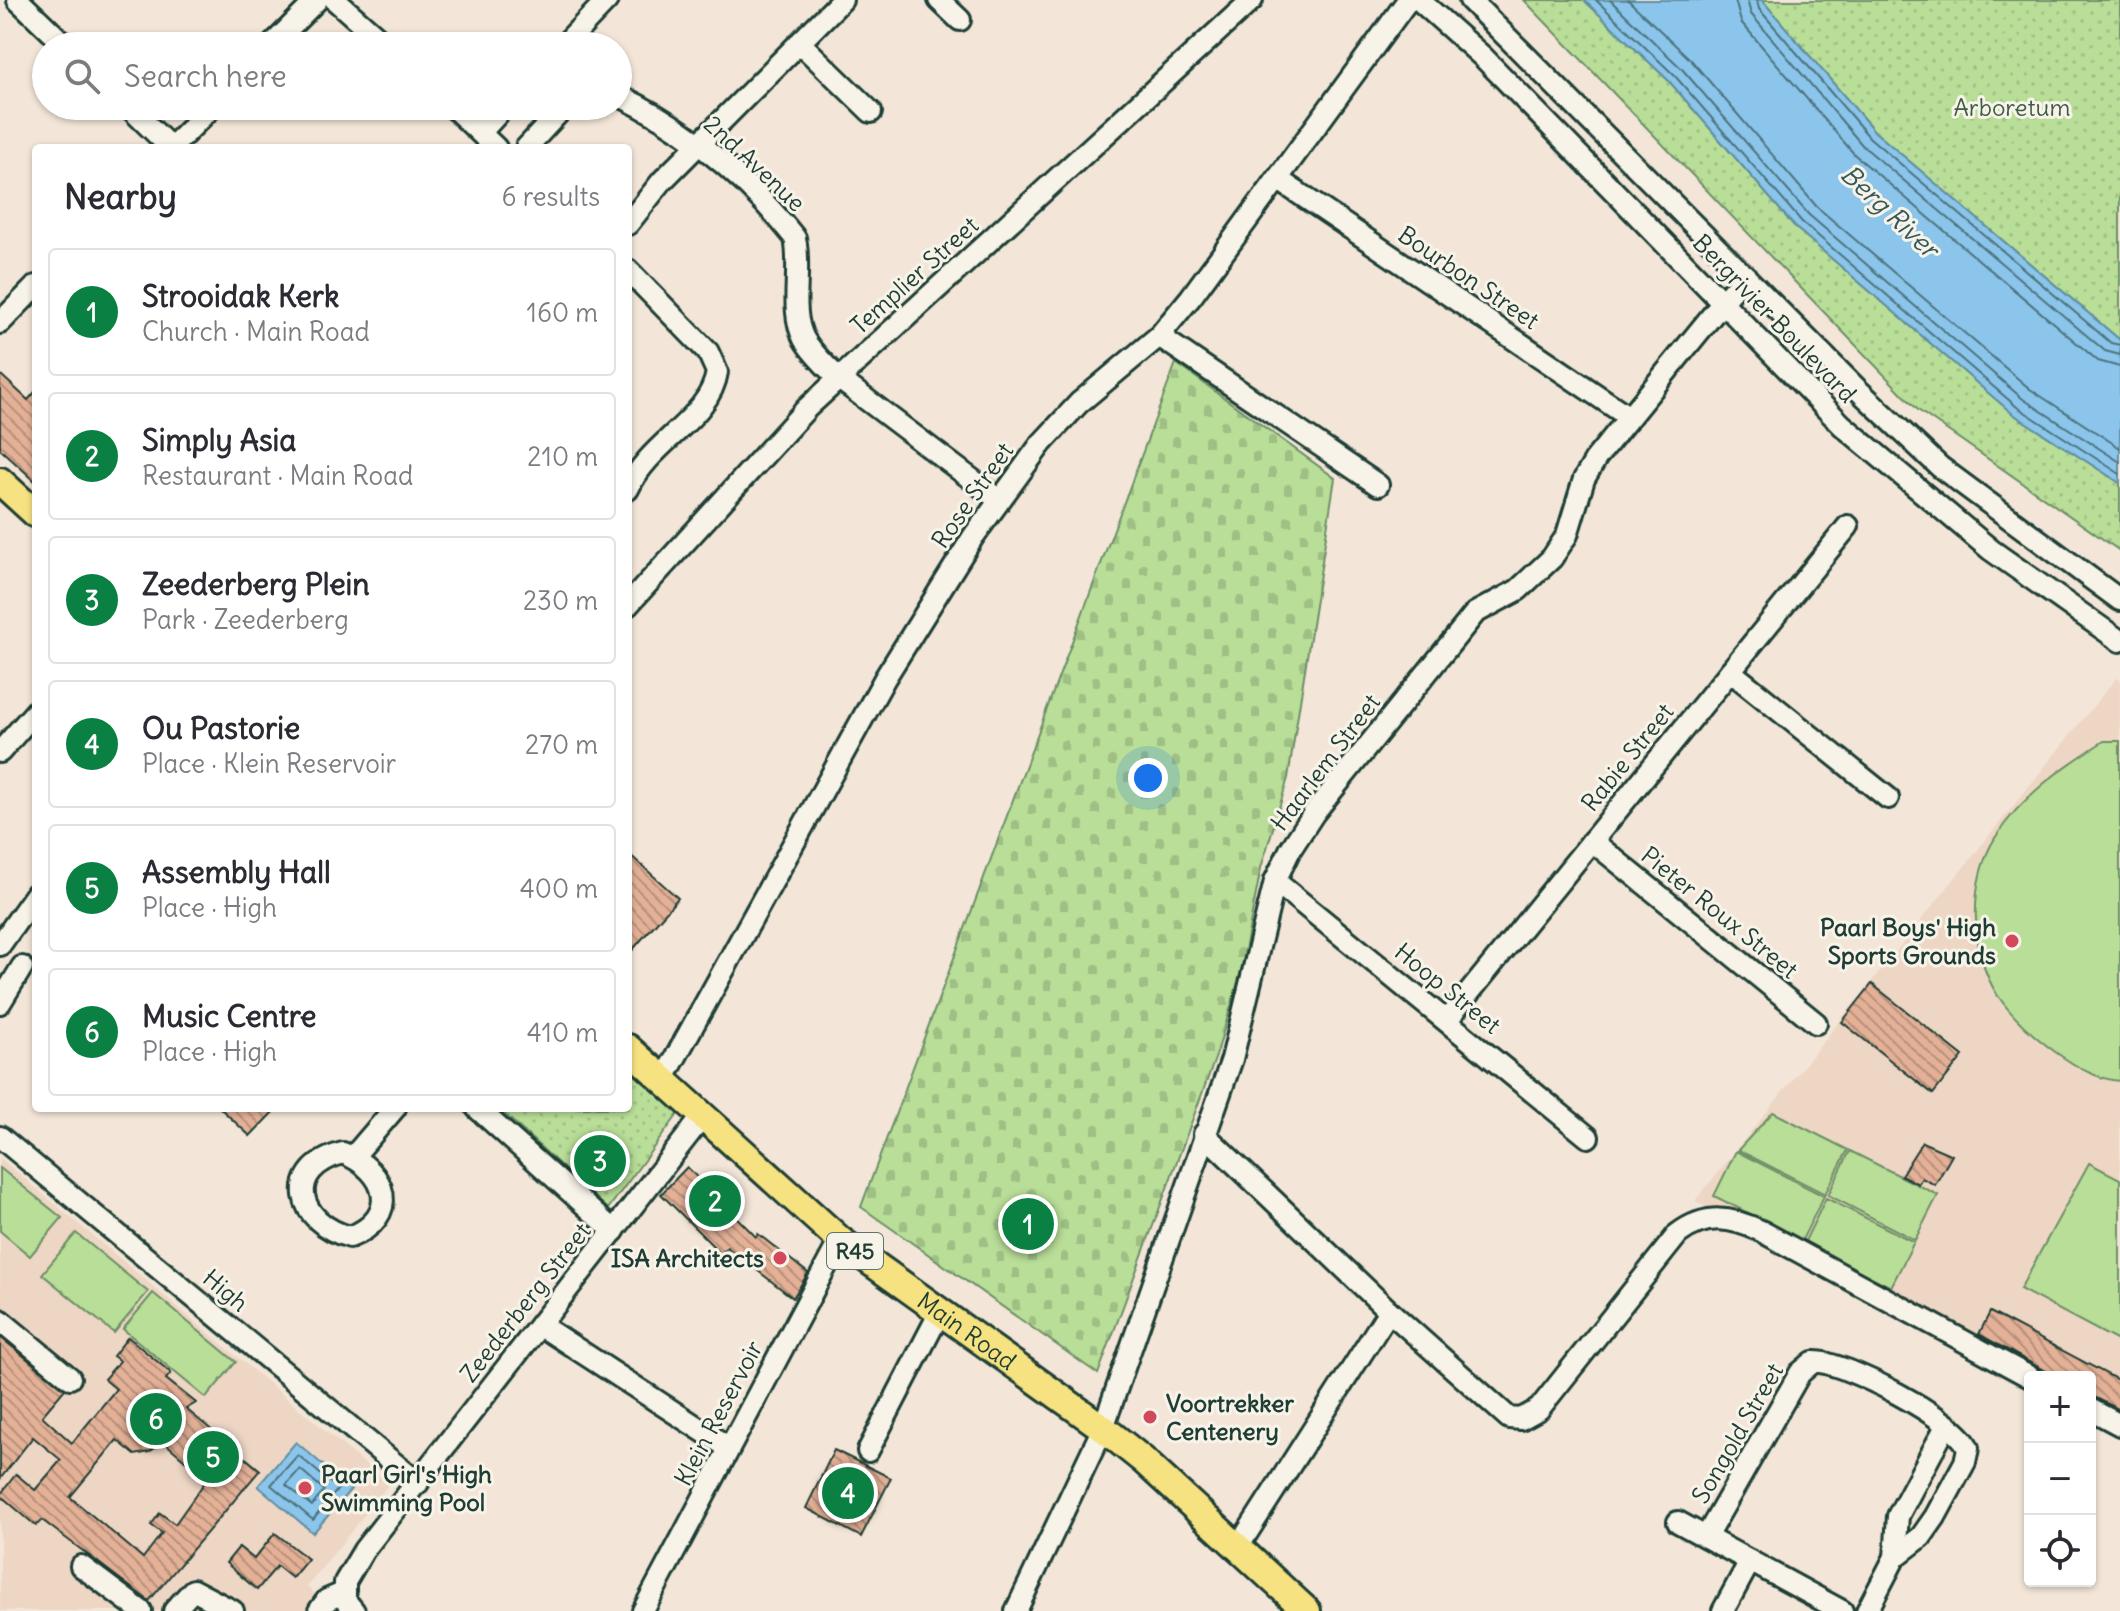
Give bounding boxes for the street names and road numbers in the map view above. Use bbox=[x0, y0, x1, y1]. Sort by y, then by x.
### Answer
street label: 2nd Avenue bbox=[698, 109, 812, 217]
street label: Templier Street bbox=[844, 210, 984, 340]
street label: Bourbon Street bbox=[1393, 219, 1545, 335]
street label: Bergrivier Boulevard bbox=[1687, 228, 1863, 408]
street label: Rose Street bbox=[925, 436, 1019, 554]
street label: Haarlem Street bbox=[1264, 688, 1386, 836]
street label: Rabie Street bbox=[1574, 697, 1680, 817]
street label: Pieter Roux Street bbox=[1636, 840, 1804, 984]
street label: Hoop Street bbox=[1389, 936, 1507, 1040]
street label: Zeederberg Street bbox=[453, 1216, 597, 1388]
road number: R45 bbox=[827, 1233, 883, 1269]
street label: High bbox=[197, 1262, 255, 1318]
street label: Main Road bbox=[912, 1285, 1022, 1376]
street label: Klein Reservoir bbox=[667, 1335, 769, 1491]
street label: Songold Street bbox=[1685, 1358, 1789, 1508]

